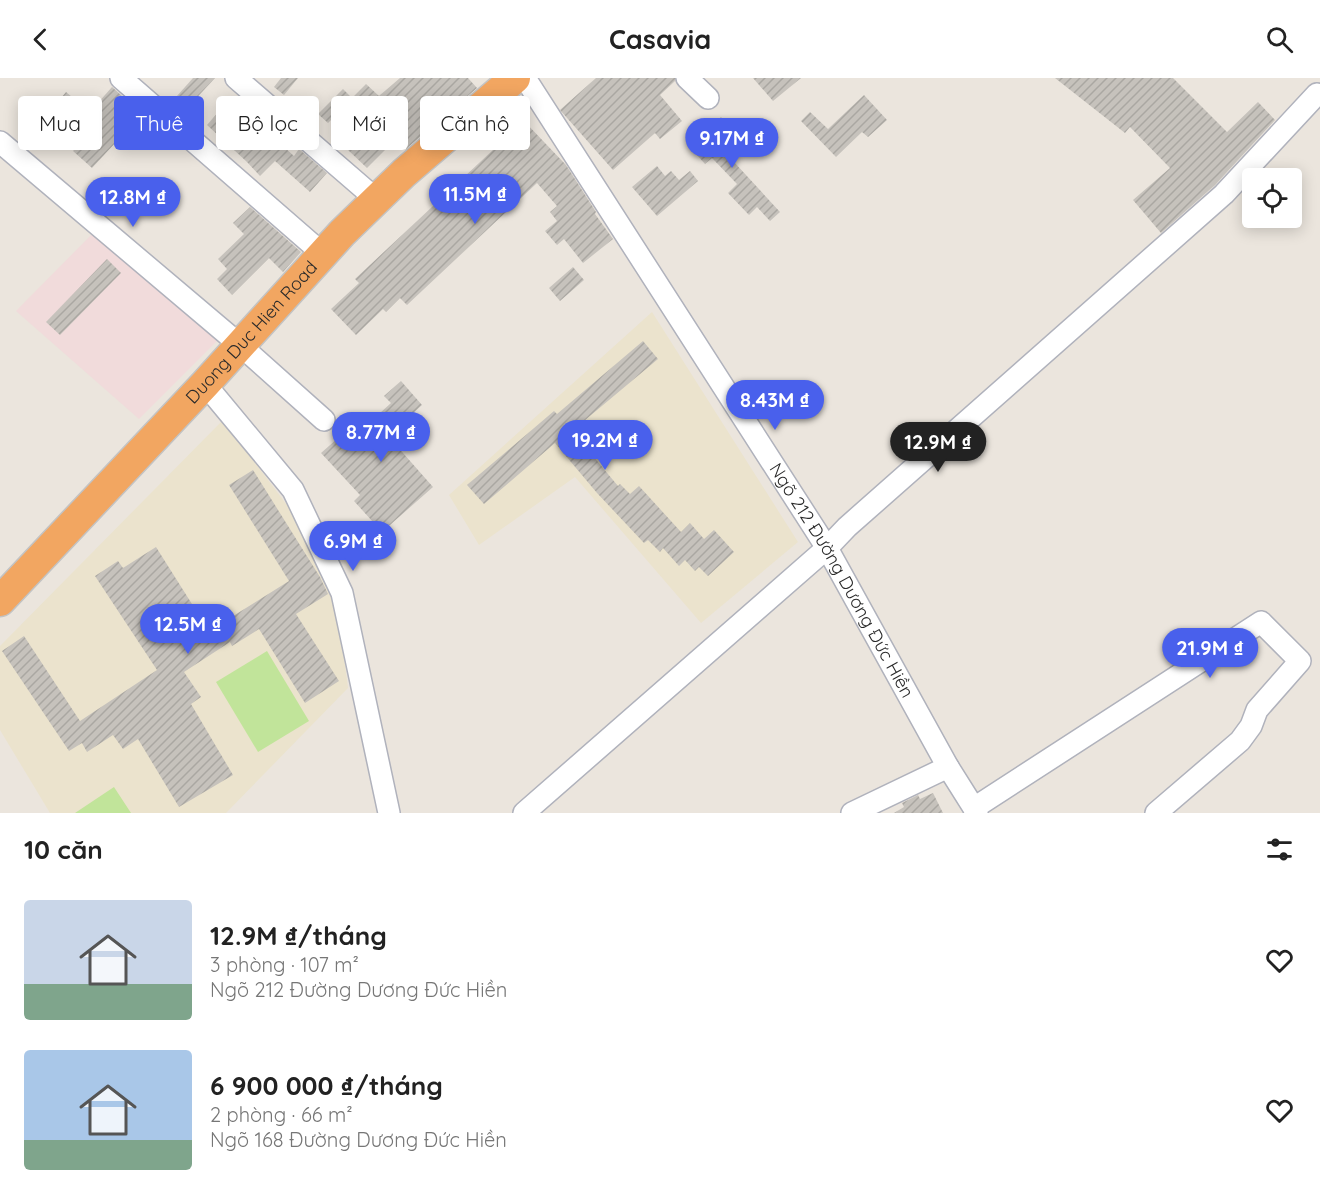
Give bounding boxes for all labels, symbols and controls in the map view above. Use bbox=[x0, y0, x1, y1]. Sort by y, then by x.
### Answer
text: Casavia bbox=[609, 22, 711, 56]
icon: back bbox=[24, 23, 57, 56]
icon: search bbox=[1263, 23, 1296, 56]
chip: Mua bbox=[18, 96, 102, 150]
chip: Thuê bbox=[114, 96, 204, 150]
chip: Bộ lọc bbox=[216, 96, 319, 150]
chip: Mới bbox=[331, 96, 408, 150]
chip: Căn hộ bbox=[420, 96, 530, 150]
pin: 9.17M ₫ bbox=[677, 118, 787, 169]
text: 9.17M ₫ bbox=[699, 125, 765, 150]
map controls bbox=[1242, 168, 1302, 228]
button: locate bbox=[1242, 168, 1302, 228]
pin: 11.5M ₫ bbox=[420, 174, 530, 225]
pin: 12.8M ₫ bbox=[78, 177, 188, 228]
text: 11.5M ₫ bbox=[443, 181, 507, 206]
text: 12.8M ₫ bbox=[99, 184, 167, 209]
street label: Duong Duc Hien Road bbox=[180, 256, 322, 408]
pin: 8.43M ₫ bbox=[720, 380, 830, 431]
text: 8.43M ₫ bbox=[740, 387, 810, 412]
pin: 8.77M ₫ bbox=[326, 412, 436, 463]
text: 8.77M ₫ bbox=[346, 419, 416, 444]
pin: 19.2M ₫ bbox=[550, 420, 660, 471]
pin: 12.9M ₫ bbox=[883, 422, 993, 473]
text: 19.2M ₫ bbox=[572, 427, 638, 452]
text: 12.9M ₫ bbox=[904, 429, 972, 454]
street label: Ngõ 212 Đường Dương Đức Hiền bbox=[764, 459, 919, 701]
pin: 6.9M ₫ bbox=[304, 521, 402, 572]
text: 6.9M ₫ bbox=[323, 528, 383, 553]
pin: 12.5M ₫ bbox=[133, 604, 243, 655]
text: 12.5M ₫ bbox=[154, 611, 222, 636]
pin: 21.9M ₫ bbox=[1155, 628, 1265, 679]
text: 21.9M ₫ bbox=[1176, 635, 1244, 660]
text: 10 căn bbox=[24, 833, 103, 866]
icon: filters bbox=[1263, 833, 1296, 866]
text: 12.9M ₫/tháng bbox=[210, 919, 387, 952]
icon: home bbox=[72, 924, 144, 996]
icon: heart bbox=[1263, 944, 1296, 977]
text: 3 phòng · 107 m² bbox=[210, 952, 359, 977]
text: Ngõ 212 Đường Dương Đức Hiền bbox=[210, 977, 507, 1002]
text: 6 900 000 ₫/tháng bbox=[210, 1069, 443, 1102]
icon: home bbox=[72, 1074, 144, 1146]
icon: heart bbox=[1263, 1094, 1296, 1127]
text: 2 phòng · 66 m² bbox=[210, 1102, 353, 1127]
text: Ngõ 168 Đường Dương Đức Hiền bbox=[210, 1127, 507, 1152]

